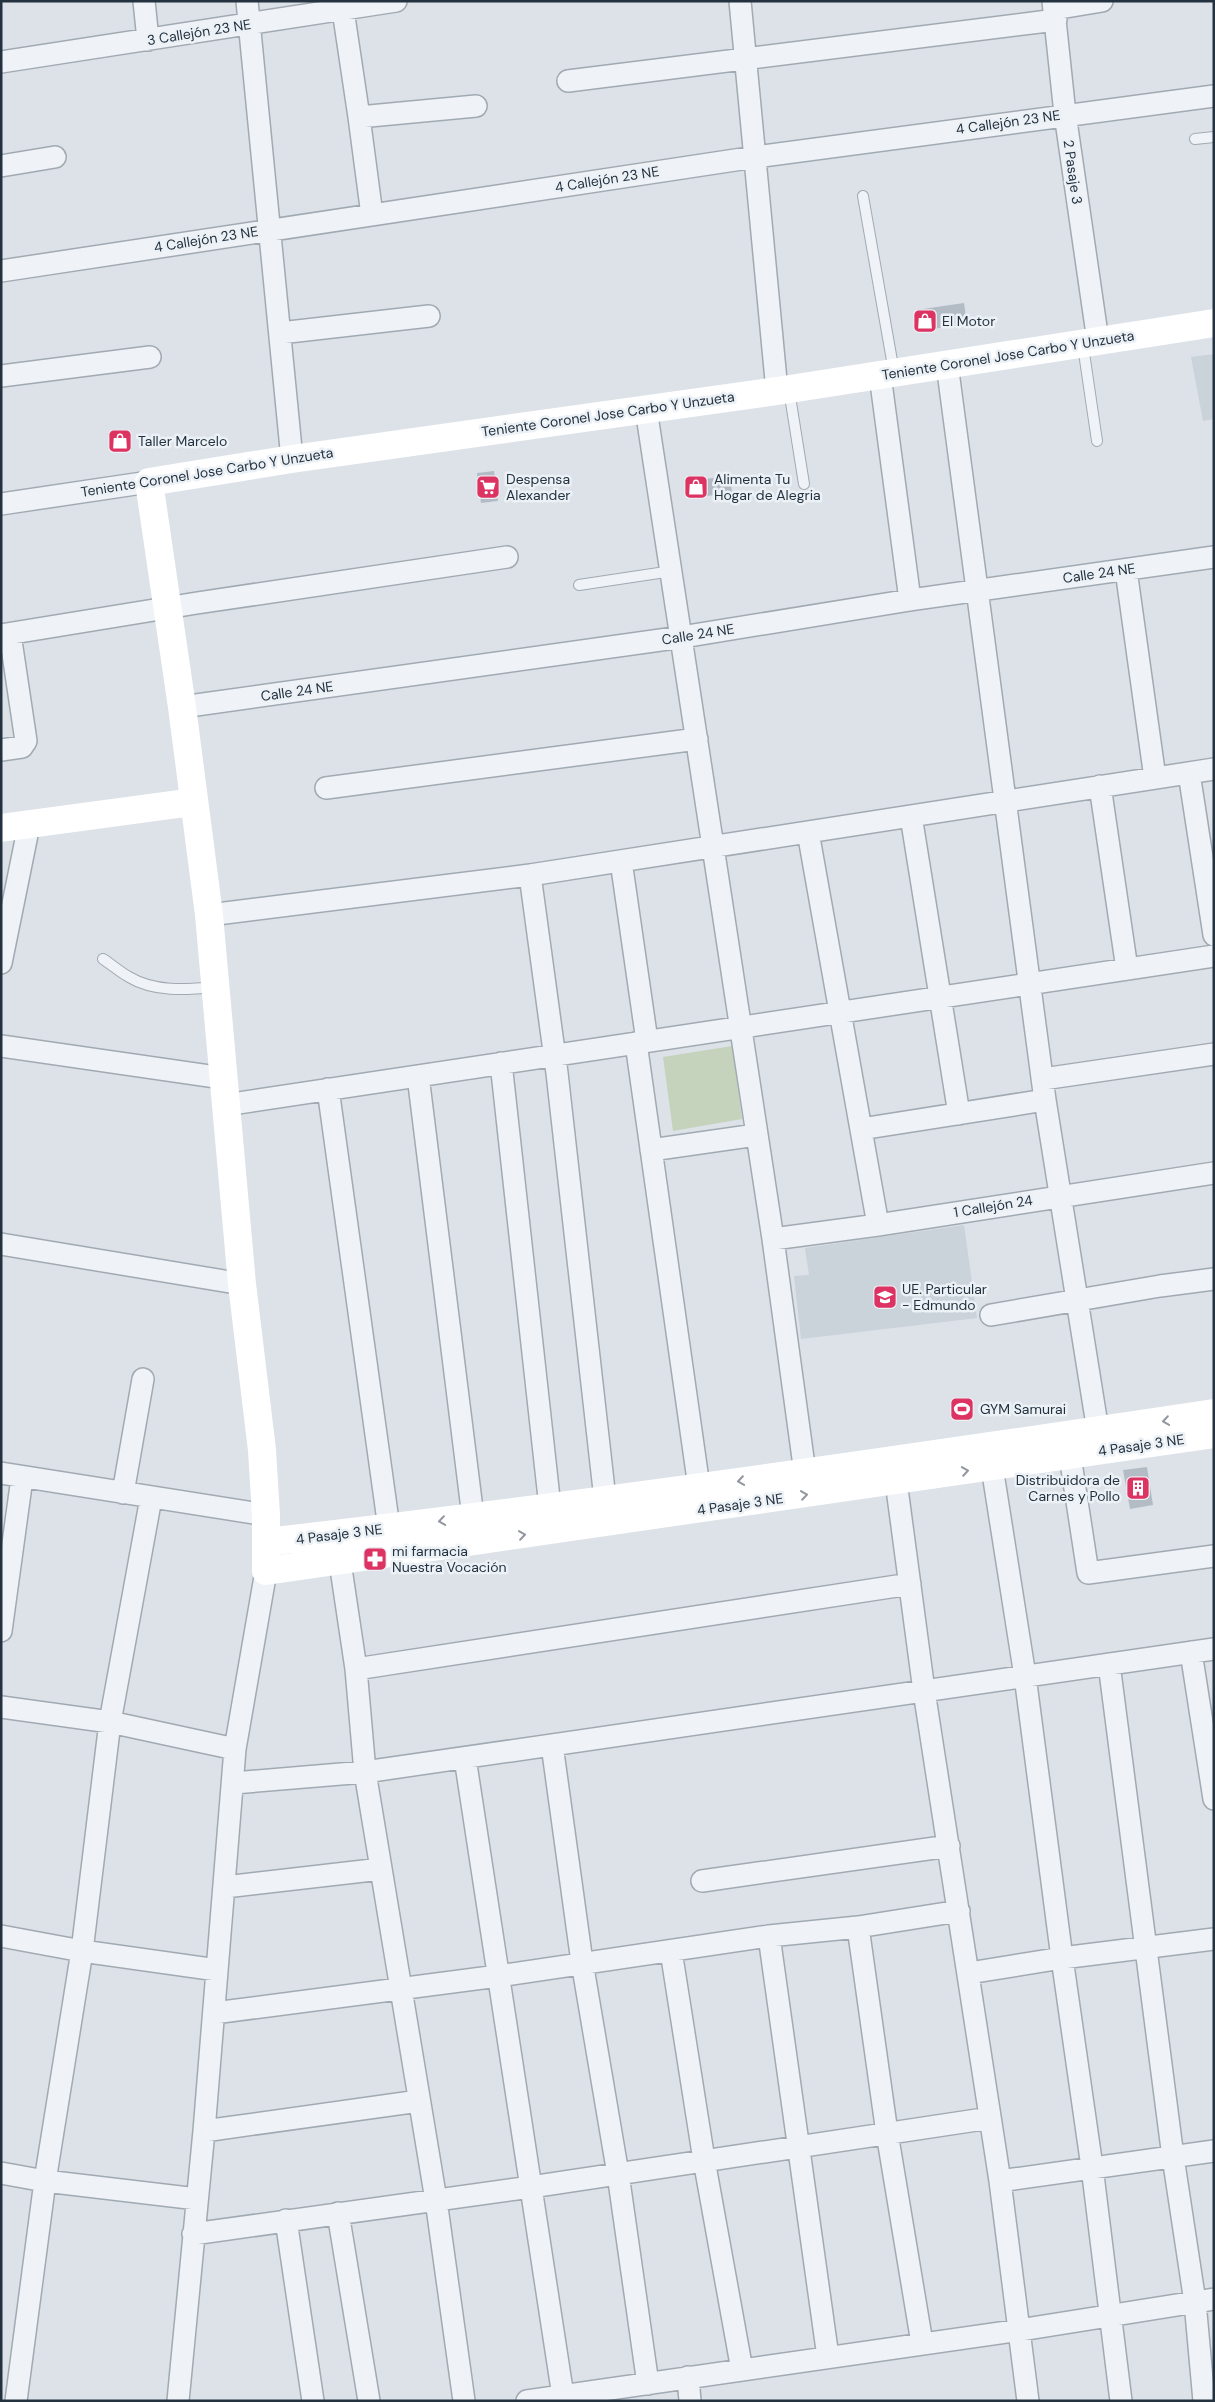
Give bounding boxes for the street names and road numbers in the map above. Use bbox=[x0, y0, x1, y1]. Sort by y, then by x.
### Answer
street label: 3 Callejón 23 NE bbox=[146, 15, 252, 49]
street label: 4 Callejón 23 NE bbox=[955, 106, 1061, 138]
street label: 2 Pasaje 3 bbox=[1060, 138, 1086, 206]
street label: 4 Callejón 23 NE bbox=[554, 162, 660, 196]
street label: 4 Callejón 23 NE bbox=[153, 222, 259, 256]
street label: Teniente Coronel Jose Carbo Y Unzueta bbox=[881, 326, 1135, 384]
street label: Teniente Coronel Jose Carbo Y Unzueta bbox=[480, 387, 736, 441]
street label: Teniente Coronel Jose Carbo Y Unzueta bbox=[80, 443, 334, 501]
street label: Calle 24 NE bbox=[1061, 559, 1137, 587]
street label: Calle 24 NE bbox=[660, 619, 736, 649]
street label: Calle 24 NE bbox=[259, 677, 335, 705]
street label: 1 Callejón 24 bbox=[952, 1191, 1034, 1221]
street label: 4 Pasaje 3 NE bbox=[1097, 1430, 1185, 1460]
street label: 4 Pasaje 3 NE bbox=[696, 1489, 784, 1519]
street label: 4 Pasaje 3 NE bbox=[295, 1520, 383, 1548]

